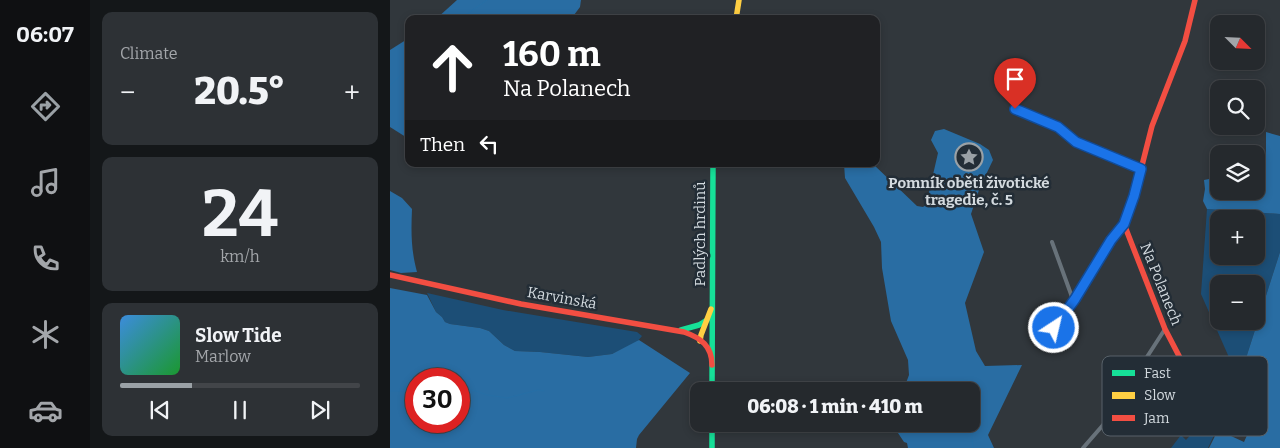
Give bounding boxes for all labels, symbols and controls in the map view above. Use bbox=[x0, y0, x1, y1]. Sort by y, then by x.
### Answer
north arrow bbox=[1210, 15, 1265, 70]
map controls bbox=[1210, 15, 1265, 330]
text: 06:07 bbox=[16, 21, 74, 48]
text: 160 m bbox=[503, 33, 601, 75]
icon: ahead bbox=[420, 35, 485, 100]
text: Climate bbox=[120, 44, 178, 63]
pin bbox=[994, 58, 1036, 109]
icon: arrive bbox=[1001, 65, 1029, 93]
text: 20.5° bbox=[194, 68, 285, 114]
text: Na Polanech bbox=[503, 75, 631, 102]
text: − bbox=[120, 76, 135, 109]
text: + bbox=[344, 76, 360, 109]
button: search bbox=[1210, 80, 1265, 135]
icon: directions bbox=[28, 89, 63, 124]
icon: left bbox=[475, 130, 503, 158]
text: Then bbox=[420, 133, 465, 156]
place icon: Pomník oběti životické tragedie, č. 5 bbox=[954, 142, 984, 172]
button: layers bbox=[1210, 145, 1265, 200]
icon: music bbox=[28, 165, 63, 200]
place label: Pomník oběti životické tragedie, č. 5 bbox=[888, 174, 1050, 209]
text: 24 bbox=[202, 175, 278, 253]
street label: Padlých hrdinů bbox=[691, 182, 709, 286]
button: + bbox=[1210, 210, 1265, 265]
street label: Na Polanech bbox=[1136, 240, 1186, 328]
icon: phone bbox=[28, 241, 63, 276]
text: km/h bbox=[220, 247, 260, 266]
button: − bbox=[1210, 275, 1265, 330]
street label: Karvinská bbox=[526, 283, 598, 313]
position arrow bbox=[1027, 301, 1079, 353]
icon: climate bbox=[28, 317, 63, 352]
text: Slow Tide bbox=[195, 324, 282, 347]
text: Marlow bbox=[195, 347, 251, 366]
legend bbox=[1102, 356, 1268, 436]
text: Fast bbox=[1144, 365, 1171, 382]
speed limit sign: 30 bbox=[405, 368, 470, 433]
text: Slow bbox=[1144, 387, 1176, 404]
icon: car bbox=[28, 393, 63, 428]
text: 06:08 · 1 min · 410 m bbox=[747, 395, 923, 418]
icon: previous bbox=[146, 396, 174, 424]
icon: pause bbox=[226, 396, 254, 424]
icon: next bbox=[306, 396, 334, 424]
text: Jam bbox=[1143, 410, 1170, 427]

